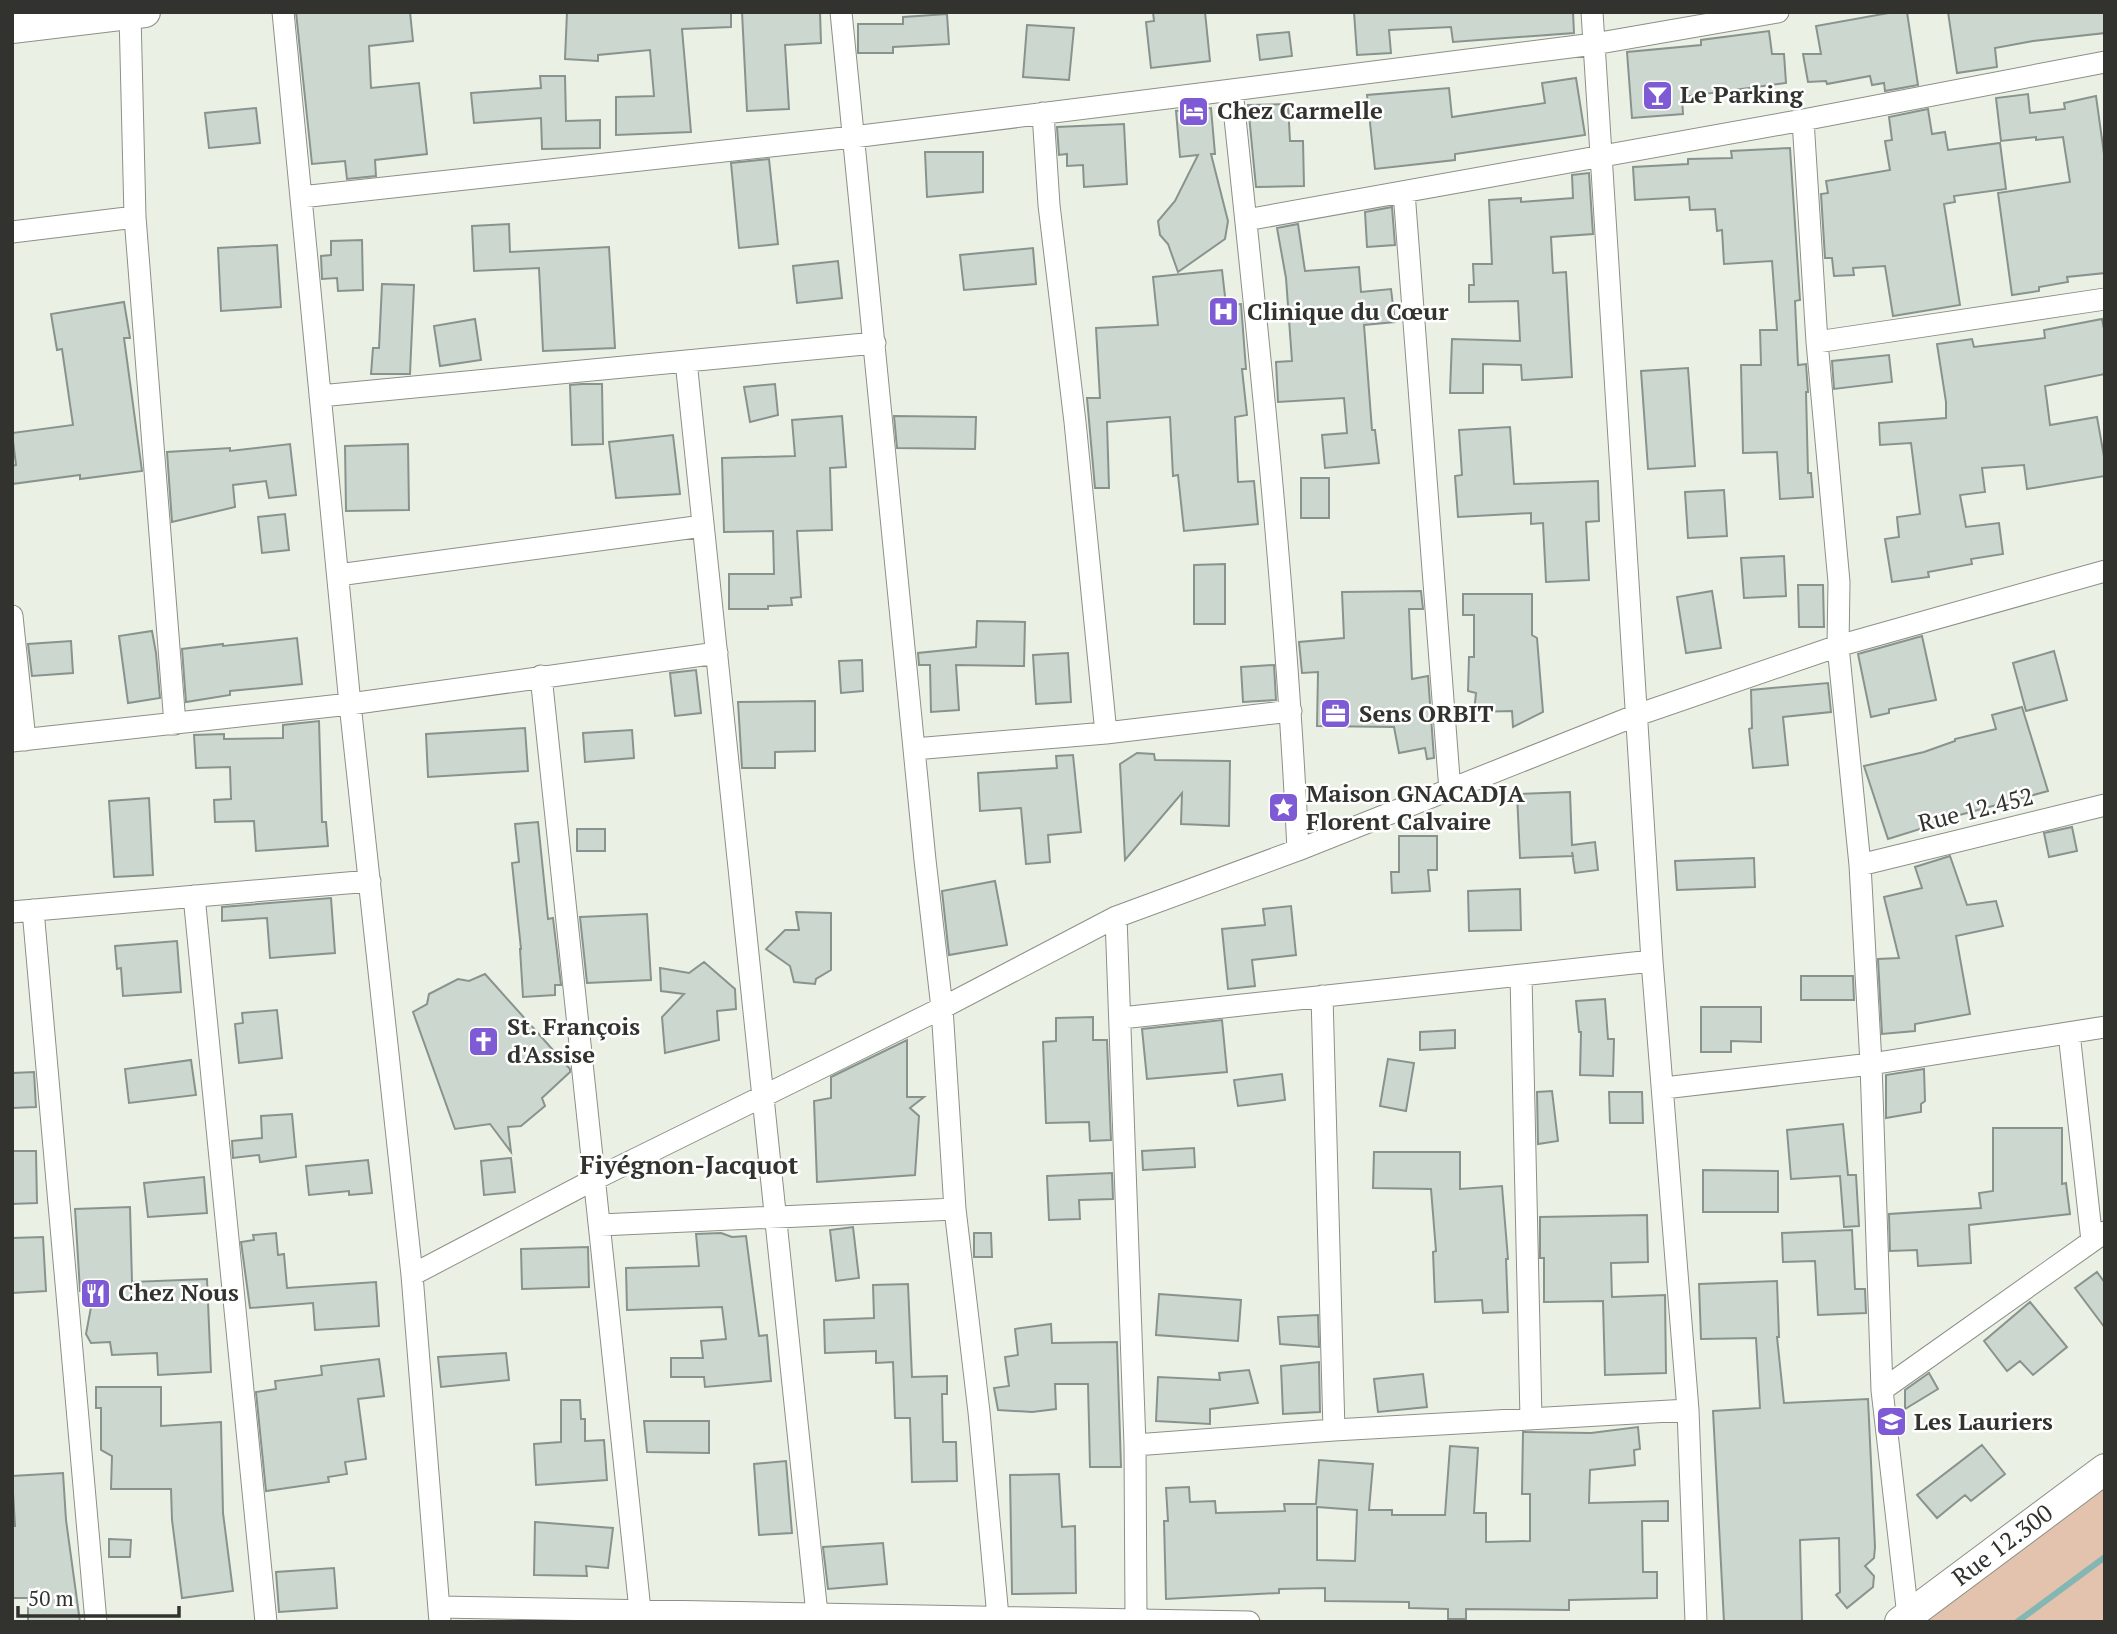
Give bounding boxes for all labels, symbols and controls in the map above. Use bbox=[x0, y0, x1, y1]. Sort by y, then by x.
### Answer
bar icon: Le Parking bbox=[1640, 78, 1674, 112]
place label: Le Parking bbox=[1680, 78, 1804, 110]
hotel icon: Chez Carmelle bbox=[1177, 94, 1211, 128]
place label: Chez Carmelle bbox=[1217, 94, 1383, 126]
hospital icon: Clinique du Cœur bbox=[1207, 295, 1241, 329]
place label: Clinique du Cœur bbox=[1247, 295, 1449, 327]
office icon: Sens ORBIT bbox=[1319, 697, 1353, 731]
place label: Sens ORBIT bbox=[1359, 697, 1493, 729]
place label: Maison GNACADJA Florent Calvaire bbox=[1306, 777, 1525, 837]
street label: Rue 12.452 bbox=[1915, 779, 2037, 839]
place icon: Maison GNACADJA Florent Calvaire bbox=[1266, 791, 1300, 825]
place label: St. François d'Assise bbox=[507, 1010, 640, 1070]
church icon: St. François d'Assise bbox=[467, 1024, 501, 1058]
district label: Fiyégnon-Jacquot bbox=[580, 1147, 799, 1181]
restaurant icon: Chez Nous bbox=[78, 1276, 112, 1310]
place label: Chez Nous bbox=[118, 1276, 239, 1308]
school or university icon: Les Lauriers bbox=[1874, 1405, 1908, 1439]
place label: Les Lauriers bbox=[1914, 1405, 2053, 1437]
street label: Rue 12.300 bbox=[1945, 1497, 2059, 1593]
scale bar bbox=[18, 1574, 178, 1618]
text: 50 m bbox=[28, 1584, 74, 1612]

